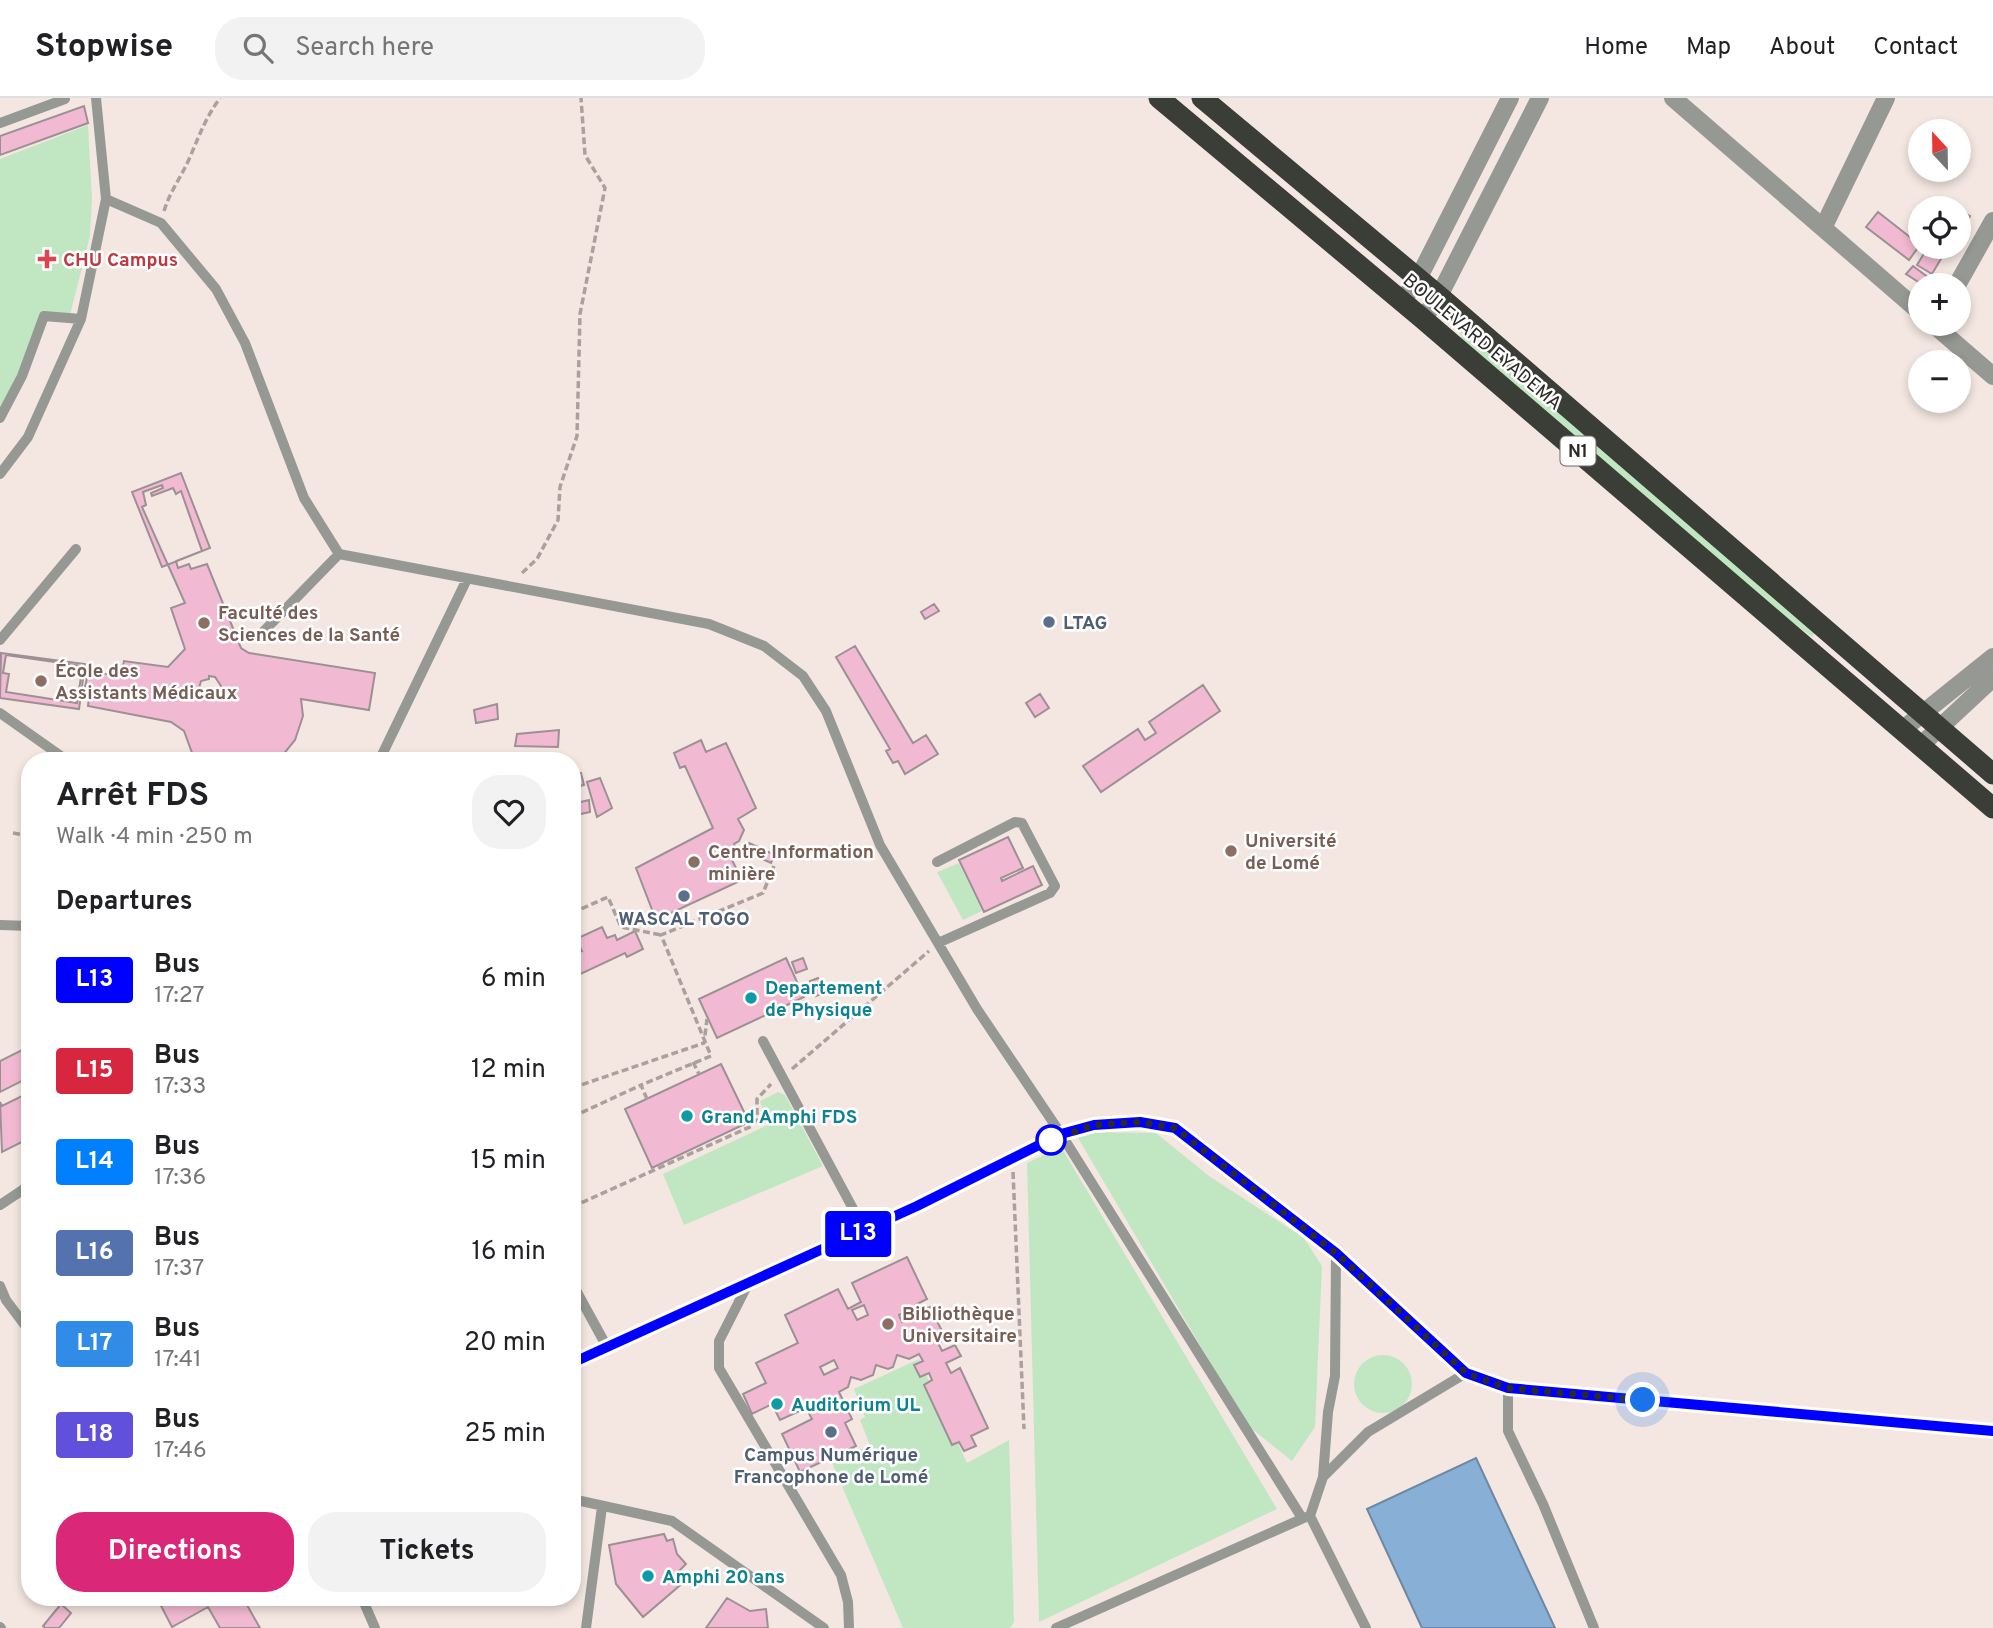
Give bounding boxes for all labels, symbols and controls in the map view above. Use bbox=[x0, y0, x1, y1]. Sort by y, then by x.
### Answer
search box bbox=[215, 17, 705, 80]
text: Stopwise bbox=[35, 27, 173, 69]
icon: search bbox=[239, 29, 277, 67]
text: Search here bbox=[295, 32, 434, 65]
text: Home bbox=[1584, 33, 1648, 63]
text: Map bbox=[1686, 33, 1731, 63]
text: About bbox=[1769, 33, 1835, 63]
text: Contact bbox=[1873, 33, 1958, 63]
north arrow bbox=[1908, 119, 1970, 182]
map controls bbox=[1908, 119, 1971, 413]
button: locate bbox=[1908, 196, 1971, 259]
marker: CHU Campus bbox=[37, 249, 57, 269]
place label: CHU Campus bbox=[63, 249, 178, 273]
street label: BOULEVARD EYADEMA bbox=[1397, 269, 1566, 416]
button: + bbox=[1908, 273, 1971, 336]
button: − bbox=[1908, 350, 1971, 413]
road number: N1 bbox=[1560, 436, 1596, 466]
place label: Faculté des Sciences de la Santé bbox=[218, 602, 400, 648]
place label: LTAG bbox=[1063, 612, 1107, 636]
marker: LTAG bbox=[1041, 614, 1057, 630]
marker: Faculté des Sciences de la Santé bbox=[196, 615, 212, 631]
place label: École des Assistants Médicaux bbox=[55, 659, 237, 706]
marker: École des Assistants Médicaux bbox=[33, 673, 49, 689]
button: heart bbox=[472, 775, 546, 849]
text: Arrêt FDS bbox=[56, 776, 209, 818]
text: Walk · 4 min · 250 m bbox=[56, 823, 253, 852]
place label: Université de Lomé bbox=[1245, 830, 1337, 876]
place label: Centre Information minière bbox=[708, 841, 874, 887]
marker: Université de Lomé bbox=[1223, 843, 1239, 859]
marker: Centre Information minière bbox=[686, 854, 702, 870]
text: Departures bbox=[56, 886, 193, 919]
marker: WASCAL TOGO bbox=[676, 888, 692, 904]
place label: WASCAL TOGO bbox=[618, 908, 750, 932]
text: Bus bbox=[154, 949, 200, 982]
text: 6 min bbox=[481, 963, 546, 996]
text: L13 bbox=[76, 965, 113, 995]
place label: Departement de Physique bbox=[765, 977, 882, 1023]
text: 17:27 bbox=[154, 982, 205, 1011]
marker: Departement de Physique bbox=[743, 990, 759, 1006]
text: Bus bbox=[154, 1040, 200, 1073]
text: 12 min bbox=[471, 1054, 546, 1087]
text: L15 bbox=[76, 1056, 113, 1086]
text: 17:33 bbox=[154, 1073, 206, 1102]
place label: Grand Amphi FDS bbox=[701, 1106, 857, 1130]
marker: Grand Amphi FDS bbox=[679, 1108, 695, 1124]
unlabelled marker bbox=[1036, 1125, 1066, 1155]
text: Bus bbox=[154, 1131, 200, 1164]
text: 15 min bbox=[471, 1145, 546, 1178]
text: L14 bbox=[75, 1147, 114, 1177]
text: 17:36 bbox=[154, 1164, 206, 1193]
line badge: L13 bbox=[818, 1211, 898, 1257]
text: L13 bbox=[839, 1219, 877, 1249]
text: Bus bbox=[154, 1222, 200, 1255]
text: 16 min bbox=[471, 1236, 546, 1269]
text: L16 bbox=[76, 1238, 113, 1268]
text: 17:37 bbox=[154, 1255, 204, 1284]
place label: Bibliothèque Universitaire bbox=[902, 1303, 1017, 1349]
text: Bus bbox=[154, 1313, 200, 1346]
marker: Bibliothèque Universitaire bbox=[880, 1316, 896, 1332]
text: 20 min bbox=[464, 1327, 546, 1360]
text: L17 bbox=[76, 1329, 113, 1359]
text: 17:41 bbox=[154, 1346, 202, 1375]
your location bbox=[1625, 1382, 1660, 1417]
place label: Auditorium UL bbox=[791, 1394, 920, 1418]
marker: Auditorium UL bbox=[769, 1396, 785, 1412]
text: Bus bbox=[154, 1404, 200, 1437]
text: 25 min bbox=[465, 1418, 546, 1451]
text: L18 bbox=[75, 1420, 114, 1450]
marker: Campus Numérique Francophone de Lomé bbox=[823, 1424, 839, 1440]
text: 17:46 bbox=[154, 1437, 207, 1466]
place label: Campus Numérique Francophone de Lomé bbox=[734, 1444, 928, 1490]
button: Directions bbox=[56, 1512, 294, 1592]
button: Tickets bbox=[308, 1512, 546, 1592]
place label: Amphi 20 ans bbox=[662, 1566, 785, 1590]
marker: Amphi 20 ans bbox=[640, 1568, 656, 1584]

